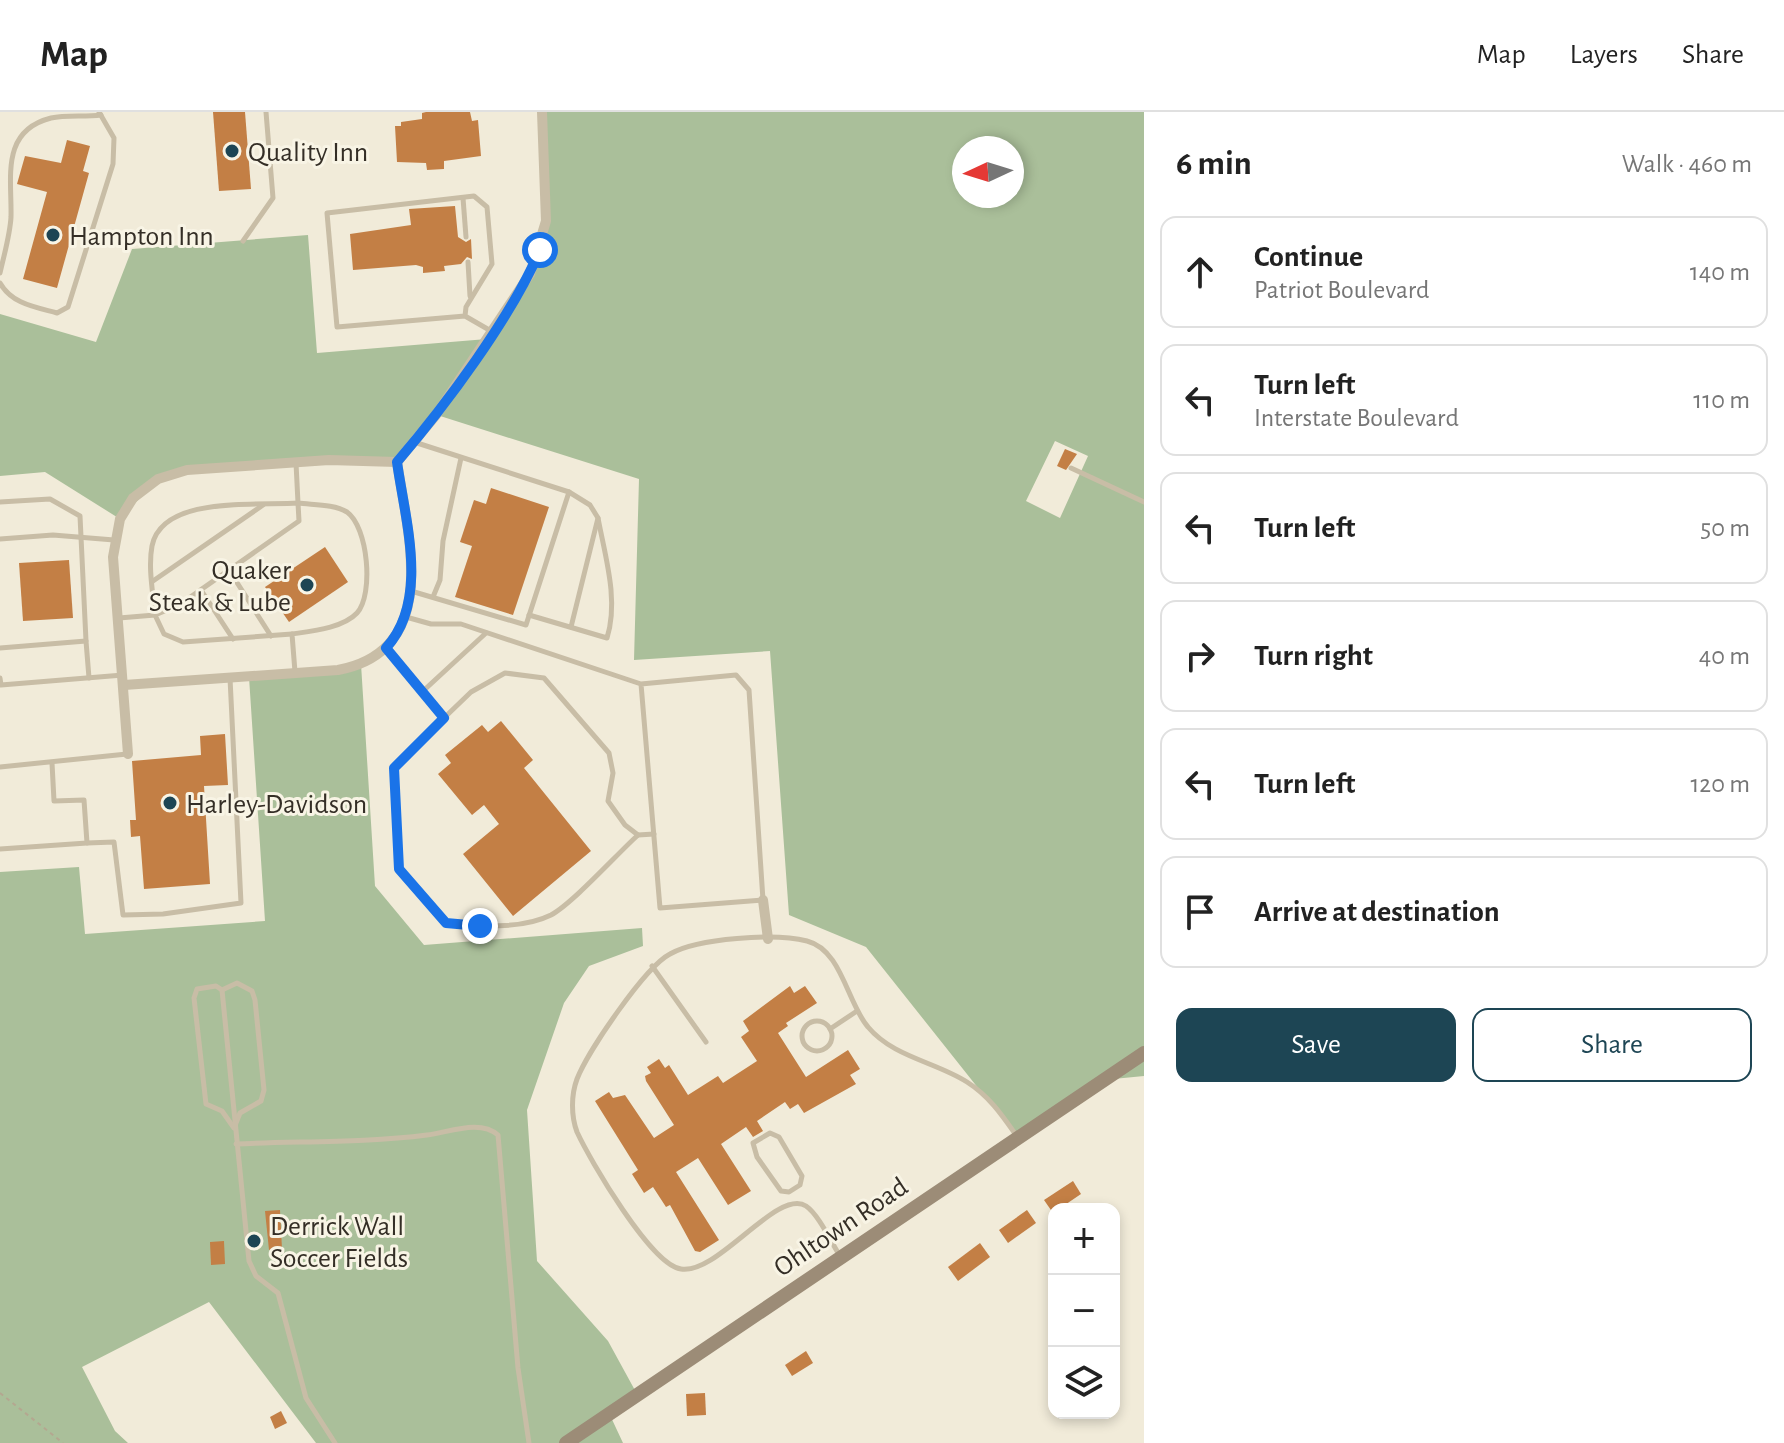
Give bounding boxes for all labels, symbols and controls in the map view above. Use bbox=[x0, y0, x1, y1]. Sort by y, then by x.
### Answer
text: Map bbox=[40, 36, 108, 74]
text: Map bbox=[1477, 41, 1526, 69]
text: Layers bbox=[1570, 41, 1638, 69]
text: Share bbox=[1682, 41, 1744, 69]
north arrow bbox=[952, 136, 1024, 208]
place label: Quality Inn bbox=[248, 139, 368, 167]
marker: Quality Inn bbox=[223, 142, 241, 160]
text: 6 min bbox=[1176, 147, 1252, 181]
text: Walk · 460 m bbox=[1622, 151, 1752, 177]
place label: Hampton Inn bbox=[69, 223, 214, 251]
marker: Hampton Inn bbox=[44, 226, 62, 244]
route start bbox=[522, 232, 558, 268]
text: Continue bbox=[1254, 242, 1363, 272]
icon: ahead bbox=[1178, 250, 1222, 294]
text: 140 m bbox=[1690, 259, 1750, 285]
text: Patriot Boulevard bbox=[1254, 277, 1430, 303]
text: Turn left bbox=[1254, 370, 1355, 400]
icon: left bbox=[1178, 378, 1222, 422]
text: 110 m bbox=[1693, 387, 1750, 413]
text: Interstate Boulevard bbox=[1254, 405, 1459, 431]
icon: left bbox=[1178, 506, 1222, 550]
text: Turn left bbox=[1254, 513, 1355, 543]
text: 50 m bbox=[1700, 515, 1750, 541]
place label: Quaker Steak & Lube bbox=[149, 557, 291, 617]
marker: Quaker Steak & Lube bbox=[298, 576, 316, 594]
icon: right bbox=[1178, 634, 1222, 678]
text: Turn right bbox=[1254, 641, 1373, 671]
text: 40 m bbox=[1699, 643, 1750, 669]
icon: left bbox=[1178, 762, 1222, 806]
text: Turn left bbox=[1254, 769, 1355, 799]
text: 120 m bbox=[1690, 771, 1750, 797]
place label: Harley-Davidson bbox=[186, 791, 367, 819]
marker: Harley-Davidson bbox=[161, 794, 179, 812]
icon: arrive bbox=[1178, 890, 1222, 934]
text: Arrive at destination bbox=[1254, 897, 1500, 927]
route end bbox=[462, 908, 498, 944]
button: Save bbox=[1176, 1008, 1456, 1082]
button: Share bbox=[1472, 1008, 1752, 1082]
street label: Ohltown Road bbox=[769, 1173, 913, 1283]
map controls bbox=[1048, 1203, 1120, 1419]
button: + bbox=[1048, 1203, 1120, 1275]
place label: Derrick Wall Soccer Fields bbox=[270, 1213, 408, 1273]
marker: Derrick Wall Soccer Fields bbox=[245, 1232, 263, 1250]
button: − bbox=[1048, 1275, 1120, 1347]
button: layers bbox=[1048, 1347, 1120, 1419]

